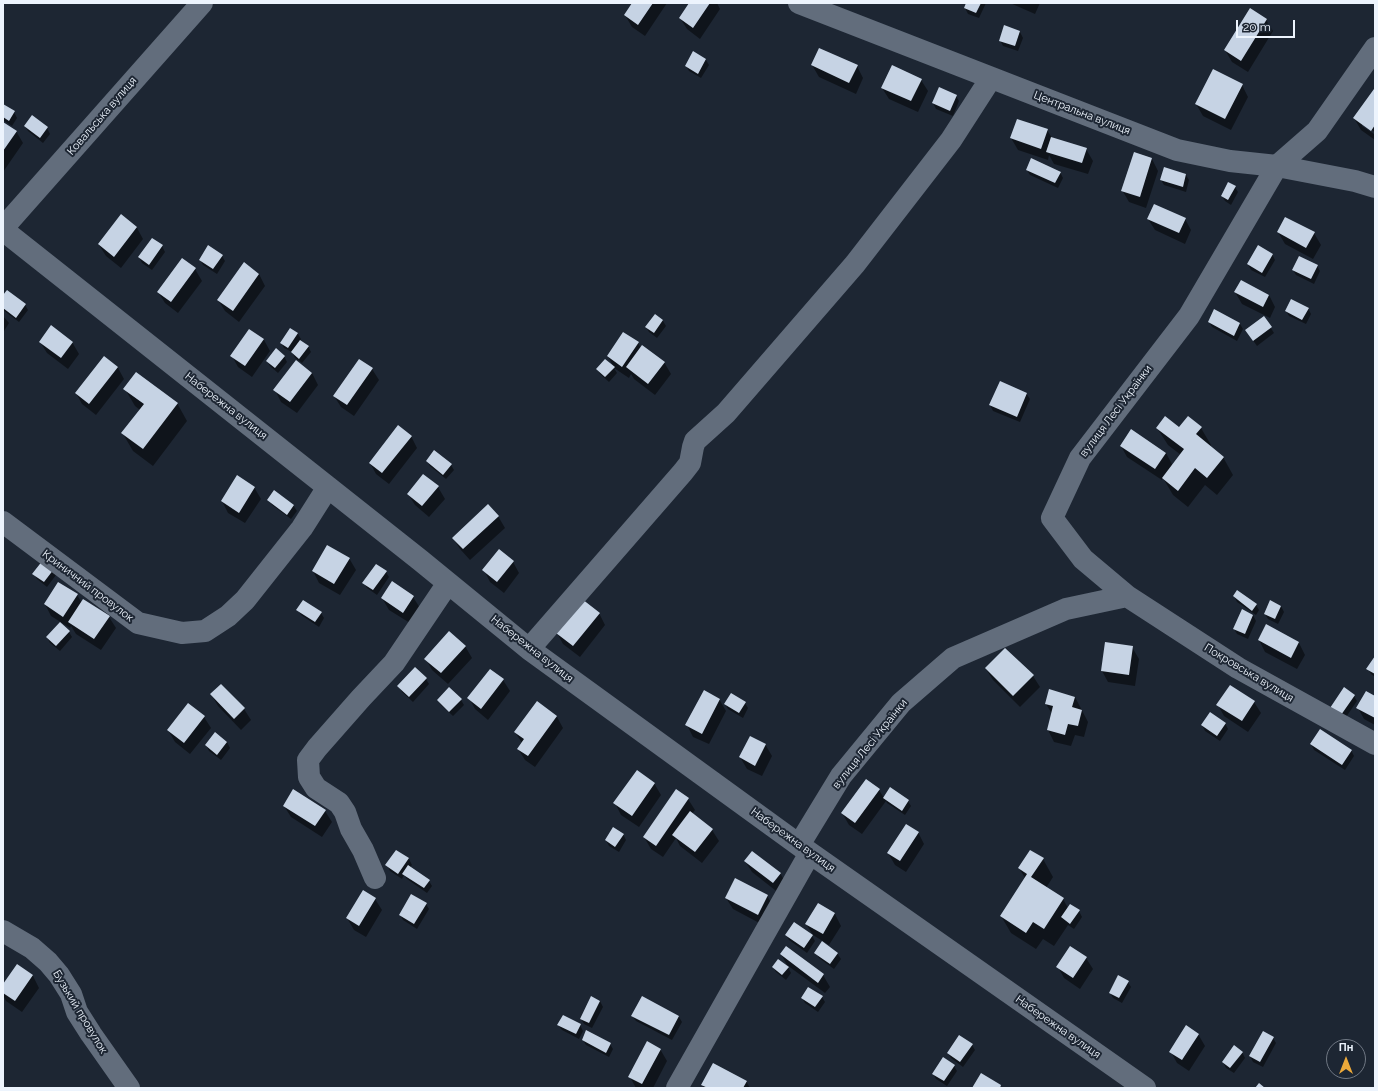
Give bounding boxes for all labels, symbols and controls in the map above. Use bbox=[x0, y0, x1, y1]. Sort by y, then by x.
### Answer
scale bar bbox=[1238, 12, 1297, 38]
text: 20 m bbox=[1243, 20, 1271, 34]
street label: Ковальська вулиця bbox=[64, 74, 140, 158]
street label: Центральна вулиця bbox=[1032, 88, 1132, 138]
street label: вулиця Лесі Українки bbox=[1077, 362, 1155, 460]
street label: Набережна вулиця bbox=[182, 370, 270, 442]
street label: Криничний провулок bbox=[40, 547, 136, 625]
street label: Набережна вулиця bbox=[488, 613, 576, 685]
street label: Покровська вулиця bbox=[1202, 641, 1296, 705]
street label: вулиця Лесі Українки bbox=[830, 697, 910, 791]
street label: Набережна вулиця bbox=[748, 805, 838, 875]
street label: Бузький провулок bbox=[50, 968, 110, 1056]
street label: Набережна вулиця bbox=[1013, 993, 1103, 1061]
north arrow bbox=[1326, 1039, 1366, 1079]
text: Пн bbox=[1339, 1041, 1353, 1054]

